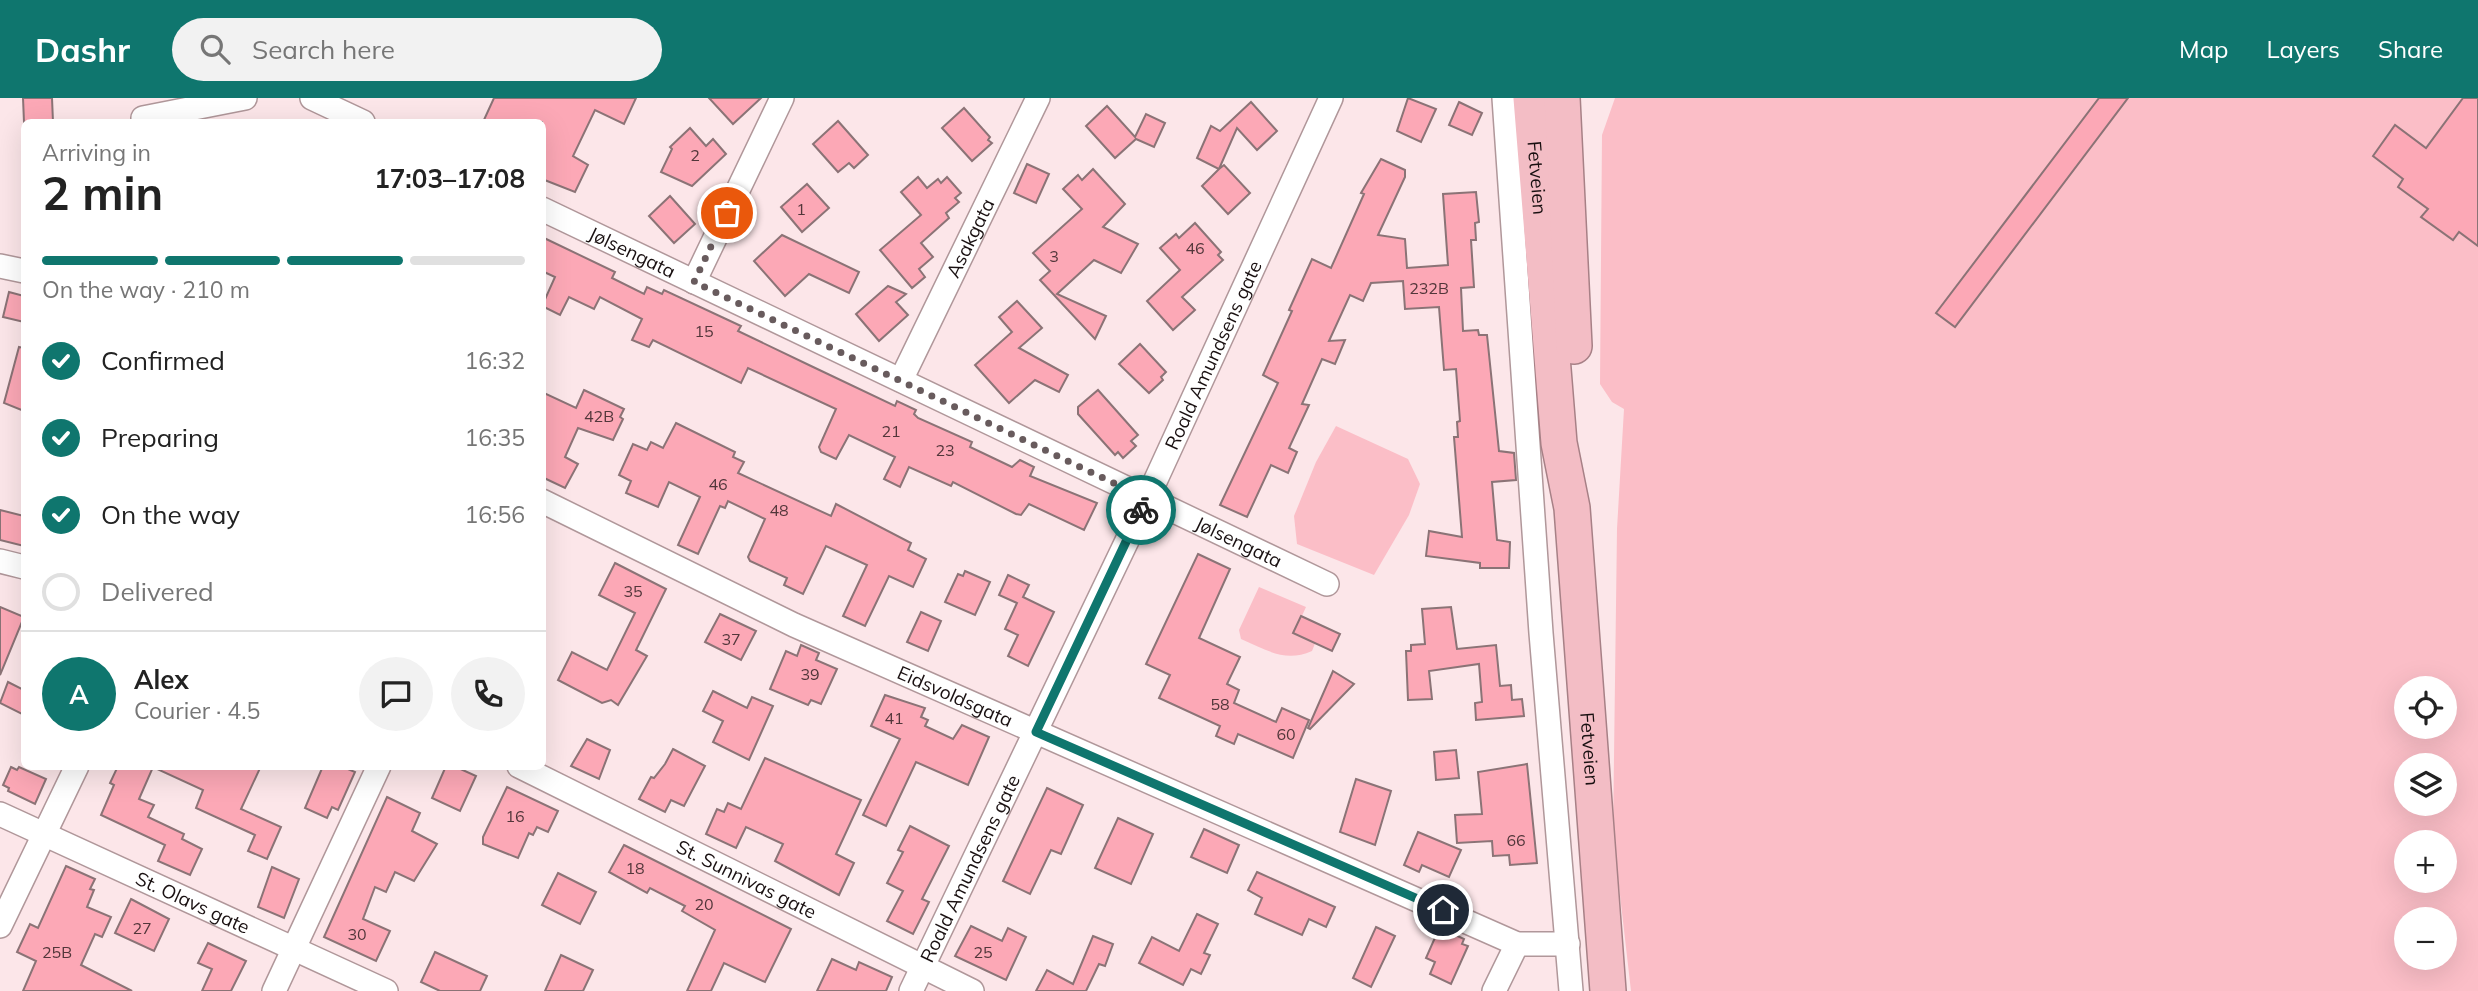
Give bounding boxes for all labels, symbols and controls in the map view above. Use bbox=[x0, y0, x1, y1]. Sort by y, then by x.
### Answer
search box bbox=[172, 18, 662, 81]
text: Dashr bbox=[35, 29, 130, 70]
icon: search bbox=[196, 30, 234, 68]
text: Search here bbox=[252, 33, 395, 66]
text: Map bbox=[2179, 34, 2228, 64]
text: Layers bbox=[2266, 34, 2340, 64]
text: Share bbox=[2378, 34, 2443, 64]
text: Arriving in bbox=[42, 138, 151, 167]
street label: Fetveien bbox=[1523, 140, 1552, 215]
house number: 2 bbox=[690, 145, 700, 165]
text: 17:03–17:08 bbox=[374, 162, 525, 195]
text: 2 min bbox=[42, 164, 163, 222]
pin bbox=[697, 183, 757, 243]
icon: bag bbox=[708, 194, 746, 232]
street label: Asakgata bbox=[941, 194, 999, 281]
house number: 1 bbox=[796, 199, 806, 219]
street label: Jølsengata bbox=[585, 221, 680, 283]
house number: 46 bbox=[1185, 238, 1205, 258]
house number: 3 bbox=[1049, 246, 1059, 266]
street label: Roald Amundsens gate bbox=[1159, 257, 1267, 453]
text: On the way · 210 m bbox=[42, 275, 250, 304]
house number: 232B bbox=[1409, 278, 1449, 298]
house number: 15 bbox=[694, 321, 714, 341]
icon: check bbox=[42, 342, 80, 380]
text: Confirmed bbox=[101, 344, 225, 377]
text: 16:32 bbox=[465, 346, 525, 375]
house number: 42B bbox=[584, 406, 614, 426]
icon: check bbox=[42, 419, 80, 457]
text: Preparing bbox=[101, 421, 219, 454]
house number: 21 bbox=[881, 421, 901, 441]
text: 16:35 bbox=[465, 423, 525, 452]
house number: 23 bbox=[935, 440, 955, 460]
house number: 46 bbox=[708, 474, 728, 494]
courier bbox=[1106, 475, 1176, 545]
icon: bike bbox=[1122, 491, 1160, 529]
icon: check bbox=[42, 496, 80, 534]
text: On the way bbox=[101, 498, 240, 531]
text: 16:56 bbox=[465, 500, 525, 529]
house number: 48 bbox=[769, 500, 789, 520]
street label: Jølsengata bbox=[1191, 511, 1286, 573]
text: Delivered bbox=[101, 575, 214, 608]
house number: 35 bbox=[623, 581, 643, 601]
house number: 37 bbox=[721, 629, 741, 649]
button: chat bbox=[359, 657, 433, 731]
button: phone bbox=[451, 657, 525, 731]
street label: Eidsvoldsgata bbox=[894, 660, 1016, 732]
text: Alex bbox=[134, 663, 189, 696]
house number: 39 bbox=[800, 664, 820, 684]
map controls bbox=[2394, 676, 2457, 970]
button: locate bbox=[2394, 676, 2457, 739]
text: A bbox=[69, 678, 89, 711]
house number: 58 bbox=[1210, 694, 1230, 714]
text: Courier · 4.5 bbox=[134, 696, 260, 725]
house number: 41 bbox=[884, 708, 904, 728]
street label: Fetveien bbox=[1575, 711, 1605, 787]
house number: 60 bbox=[1276, 724, 1296, 744]
button: layers bbox=[2394, 753, 2457, 816]
street label: Roald Amundsens gate bbox=[915, 771, 1025, 966]
house number: 16 bbox=[505, 806, 525, 826]
house number: 66 bbox=[1506, 830, 1526, 850]
button: + bbox=[2394, 830, 2457, 893]
street label: St. Sunnivas gate bbox=[673, 834, 820, 924]
house number: 18 bbox=[625, 858, 645, 878]
street label: St. Olavs gate bbox=[132, 866, 253, 939]
pin bbox=[1413, 880, 1473, 940]
icon: home bbox=[1424, 891, 1462, 929]
house number: 20 bbox=[694, 894, 714, 914]
button: − bbox=[2394, 907, 2457, 970]
house number: 27 bbox=[132, 918, 152, 938]
house number: 30 bbox=[347, 924, 367, 944]
house number: 25B bbox=[42, 942, 72, 962]
house number: 25 bbox=[973, 942, 993, 962]

